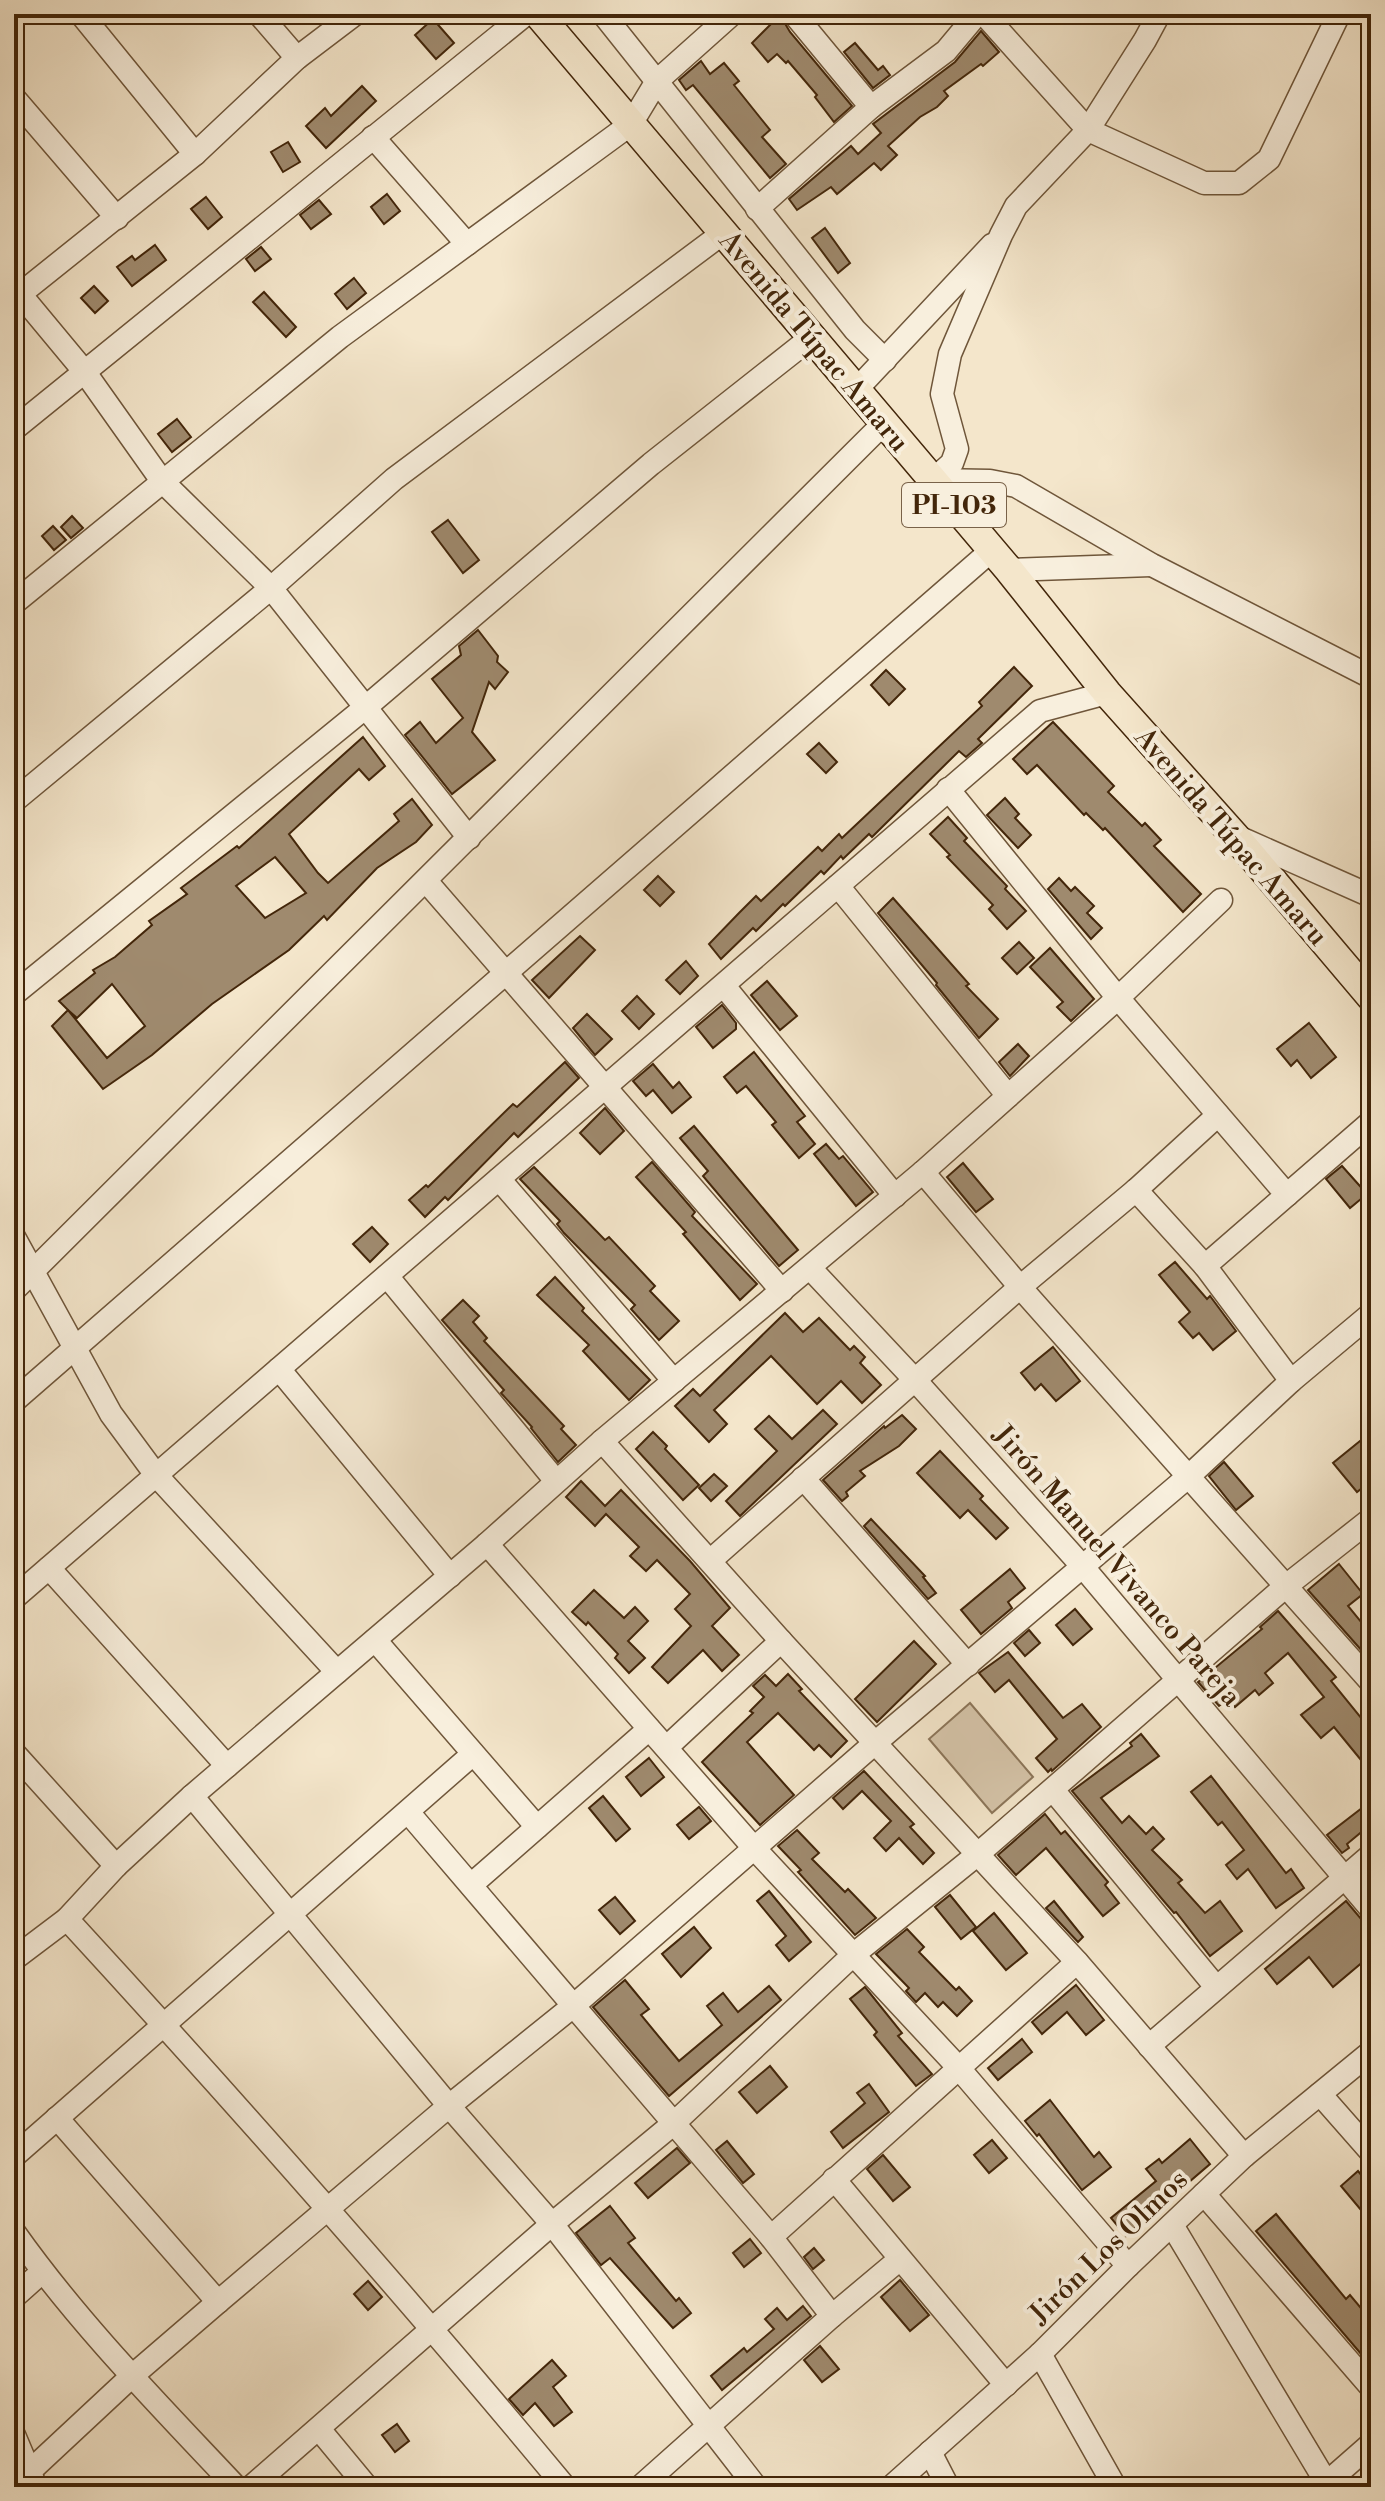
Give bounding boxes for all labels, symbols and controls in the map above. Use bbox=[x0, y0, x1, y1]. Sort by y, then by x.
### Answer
street label: Avenida Túpac Amaru bbox=[711, 224, 917, 460]
road number: PI-103 bbox=[902, 483, 1006, 527]
street label: Avenida Túpac Amaru bbox=[1126, 720, 1335, 953]
street label: Jirón Manuel Vivanco Pareja bbox=[985, 1417, 1249, 1714]
street label: Jirón Los Olmos bbox=[1022, 2163, 1196, 2332]

